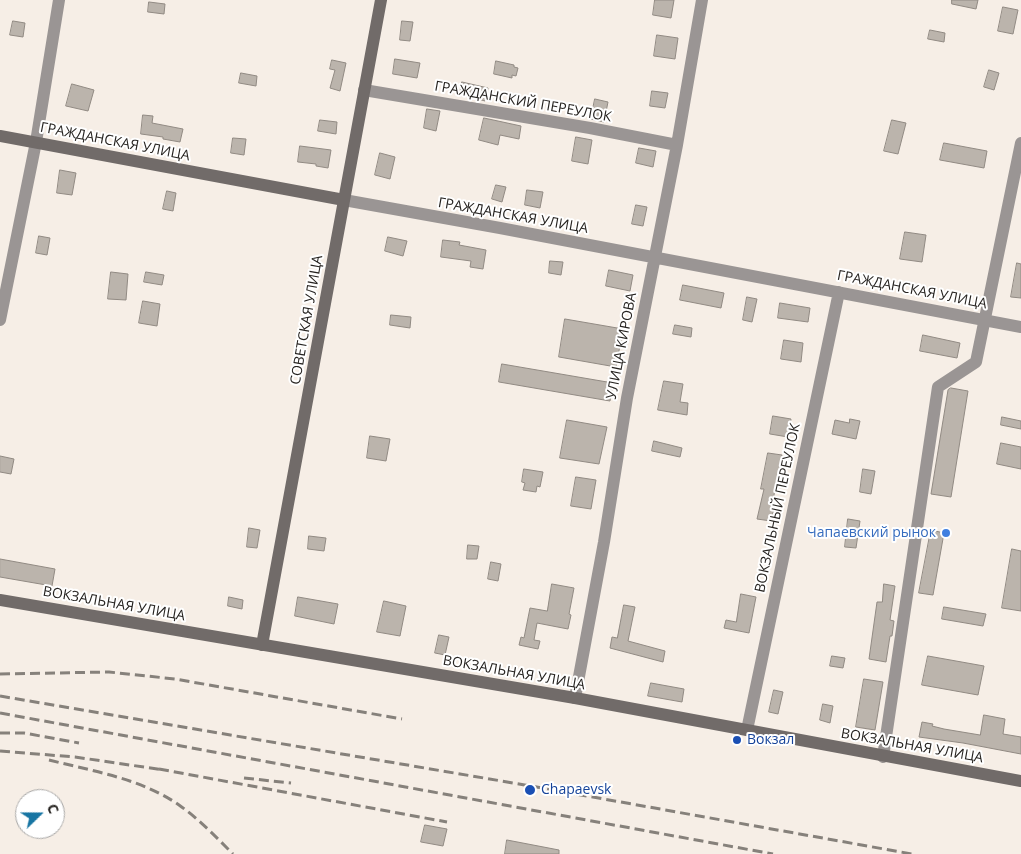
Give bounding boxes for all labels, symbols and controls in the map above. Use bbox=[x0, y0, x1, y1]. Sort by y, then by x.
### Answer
street label: ГРАЖДАНСКИЙ ПЕРЕУЛОК bbox=[433, 78, 613, 126]
street label: ГРАЖДАНСКАЯ УЛИЦА bbox=[39, 119, 191, 165]
street label: ГРАЖДАНСКАЯ УЛИЦА bbox=[437, 195, 589, 237]
street label: СОВЕТСКАЯ УЛИЦА bbox=[287, 254, 327, 386]
street label: ГРАЖДАНСКАЯ УЛИЦА bbox=[836, 267, 988, 313]
street label: УЛИЦА КИРОВА bbox=[603, 291, 641, 401]
street label: ВОКЗАЛЬНЫЙ ПЕРЕУЛОК bbox=[752, 422, 804, 594]
place label: Чапаевский рынок bbox=[807, 525, 936, 541]
marker: Чапаевский рынок bbox=[940, 527, 952, 539]
street label: ВОКЗАЛЬНАЯ УЛИЦА bbox=[42, 583, 186, 625]
street label: ВОКЗАЛЬНАЯ УЛИЦА bbox=[442, 652, 586, 694]
street label: ВОКЗАЛЬНАЯ УЛИЦА bbox=[840, 725, 984, 767]
place label: Вокзал bbox=[747, 732, 794, 748]
marker: Вокзал bbox=[731, 734, 743, 746]
place label: Chapaevsk bbox=[541, 782, 611, 798]
marker: Chapaevsk bbox=[523, 783, 537, 797]
north arrow bbox=[15, 789, 65, 839]
text: С bbox=[43, 801, 64, 816]

